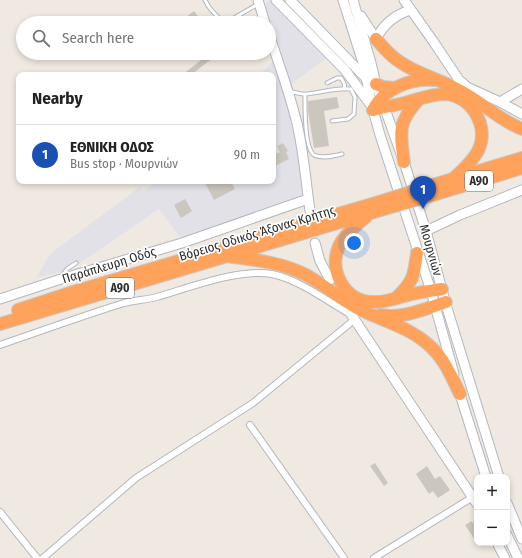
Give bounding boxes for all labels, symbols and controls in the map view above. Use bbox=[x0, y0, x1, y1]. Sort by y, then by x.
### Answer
search box bbox=[16, 16, 276, 60]
icon: search bbox=[30, 27, 52, 49]
text: Search here bbox=[62, 29, 134, 47]
text: Nearby bbox=[32, 88, 83, 109]
text: ΕΘΝΙΚΗ ΟΔΟΣ bbox=[70, 138, 154, 156]
text: 1 bbox=[42, 147, 48, 162]
text: 90 m bbox=[234, 147, 260, 162]
text: Bus stop · Μουρνιών bbox=[70, 156, 178, 171]
road number: Α90 bbox=[465, 171, 493, 191]
pin: 1 bbox=[410, 176, 436, 209]
street label: Βόρειος Οδικός Άξονας Κρήτης bbox=[177, 202, 337, 264]
street label: Μουρνιών bbox=[416, 222, 446, 278]
your location bbox=[344, 233, 364, 253]
street label: Παράπλευρη Οδός bbox=[60, 243, 158, 286]
road number: Α90 bbox=[106, 278, 134, 298]
map controls bbox=[474, 474, 510, 546]
button: + bbox=[474, 474, 510, 510]
button: − bbox=[474, 510, 510, 546]

